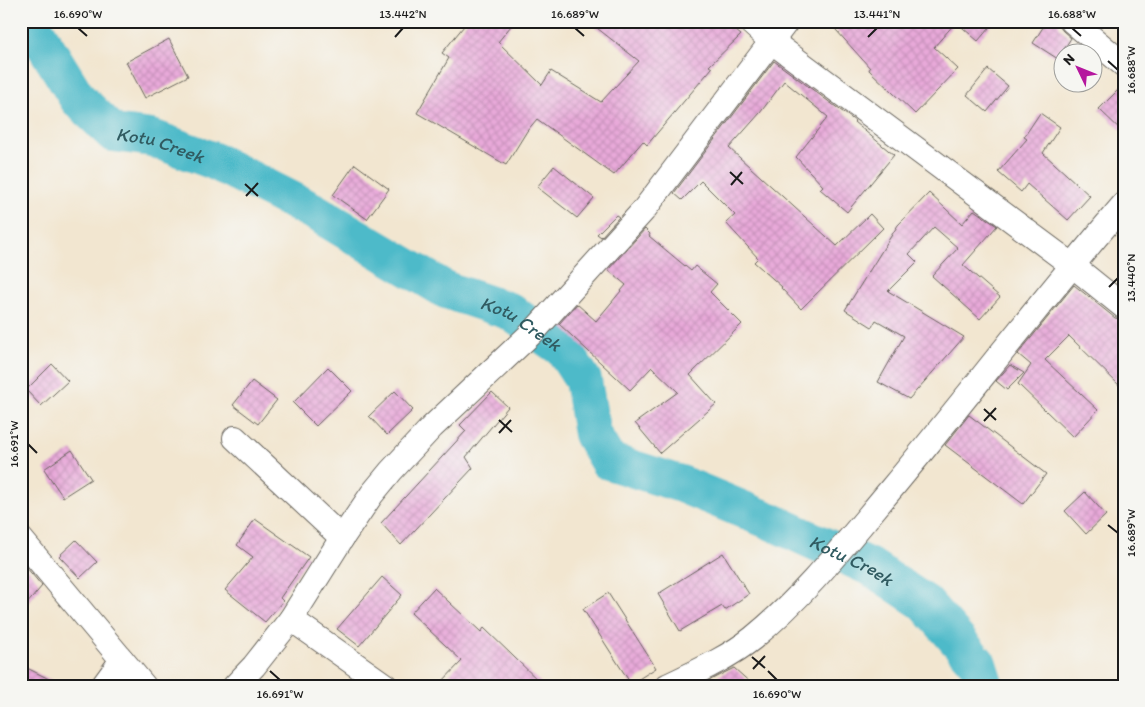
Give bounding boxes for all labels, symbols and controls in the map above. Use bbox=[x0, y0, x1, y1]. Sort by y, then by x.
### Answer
text: 16.690°W bbox=[54, 7, 102, 21]
text: 13.442°N bbox=[379, 7, 427, 21]
text: 16.689°W bbox=[551, 7, 599, 21]
text: 13.441°N bbox=[854, 7, 900, 21]
text: 16.688°W bbox=[1048, 7, 1096, 21]
north arrow bbox=[1052, 42, 1102, 92]
text: 16.688°W bbox=[1124, 46, 1138, 94]
text: N bbox=[1059, 50, 1078, 69]
water label: Kotu Creek bbox=[115, 122, 208, 169]
text: 13.440°N bbox=[1124, 254, 1138, 302]
water label: Kotu Creek bbox=[477, 291, 567, 357]
text: 16.691°W bbox=[7, 421, 21, 467]
text: 16.689°W bbox=[1124, 509, 1138, 557]
water label: Kotu Creek bbox=[806, 530, 899, 592]
text: 16.691°W bbox=[257, 687, 303, 701]
text: 16.690°W bbox=[753, 687, 801, 701]

